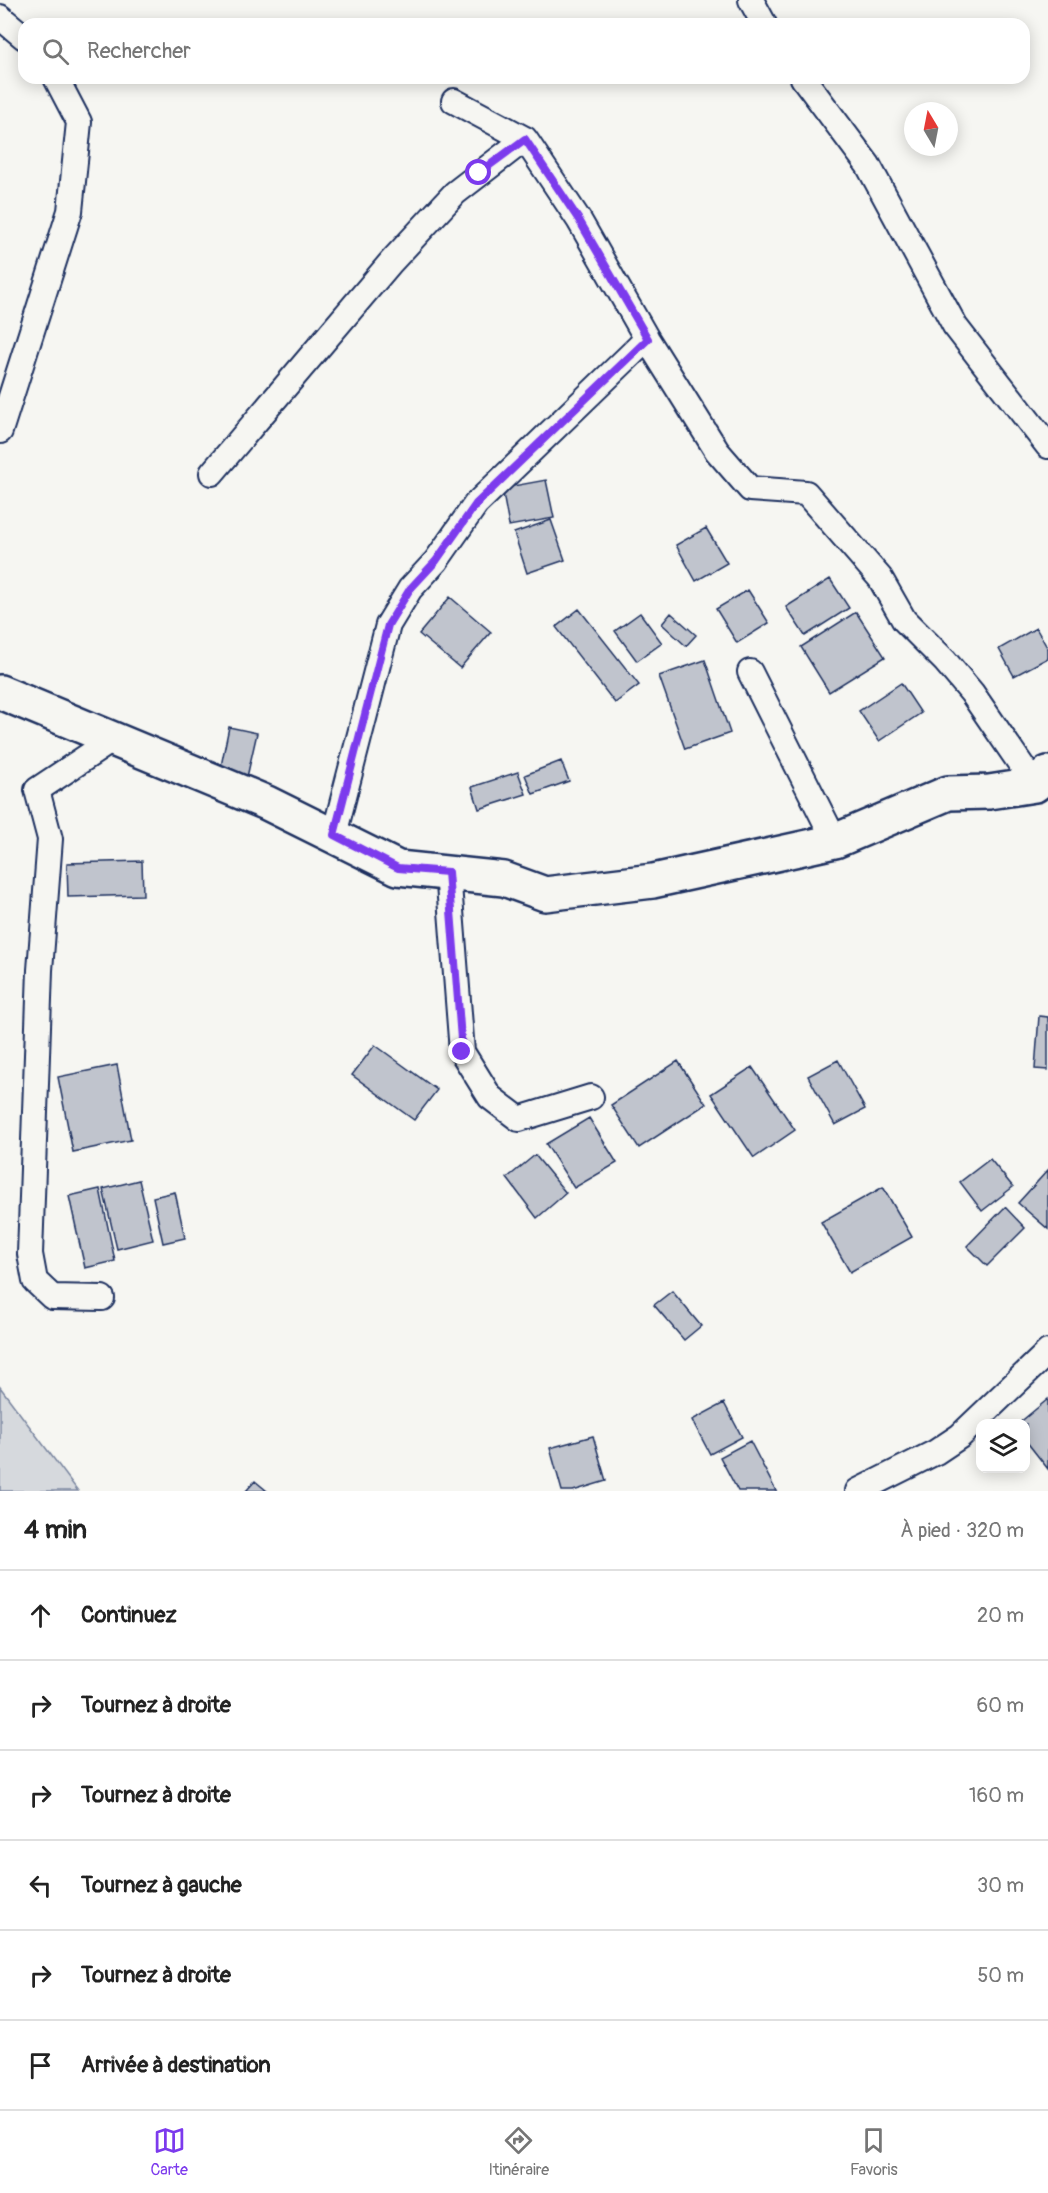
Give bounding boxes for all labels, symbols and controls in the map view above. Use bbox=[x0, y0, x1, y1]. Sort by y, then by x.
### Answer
search box bbox=[18, 18, 1030, 84]
icon: search bbox=[39, 35, 72, 68]
text: Rechercher bbox=[87, 37, 191, 65]
north arrow bbox=[904, 102, 958, 156]
route start bbox=[465, 159, 491, 185]
route end bbox=[448, 1038, 474, 1064]
map controls bbox=[976, 1419, 1030, 1473]
button: layers bbox=[976, 1419, 1030, 1473]
text: 4 min bbox=[24, 1514, 87, 1546]
text: À pied · 320 m bbox=[900, 1518, 1024, 1543]
icon: ahead bbox=[24, 1599, 57, 1632]
text: Continuez bbox=[81, 1601, 177, 1629]
text: 20 m bbox=[977, 1603, 1024, 1628]
icon: right bbox=[24, 1689, 57, 1722]
text: Tournez à droite bbox=[81, 1691, 231, 1719]
text: 60 m bbox=[977, 1693, 1024, 1718]
icon: right bbox=[24, 1779, 57, 1812]
text: Tournez à droite bbox=[81, 1781, 231, 1809]
text: 160 m bbox=[969, 1783, 1024, 1808]
icon: left bbox=[24, 1869, 57, 1902]
text: Tournez à gauche bbox=[81, 1871, 242, 1899]
text: 30 m bbox=[977, 1873, 1024, 1898]
icon: right bbox=[24, 1959, 57, 1992]
text: Tournez à droite bbox=[81, 1961, 231, 1989]
text: 50 m bbox=[977, 1963, 1024, 1988]
icon: arrive bbox=[24, 2049, 57, 2082]
text: Arrivée à destination bbox=[81, 2051, 271, 2079]
tab: Carte bbox=[150, 2124, 188, 2180]
tab: Itinéraire bbox=[489, 2124, 549, 2180]
tab: Favoris bbox=[850, 2124, 898, 2180]

